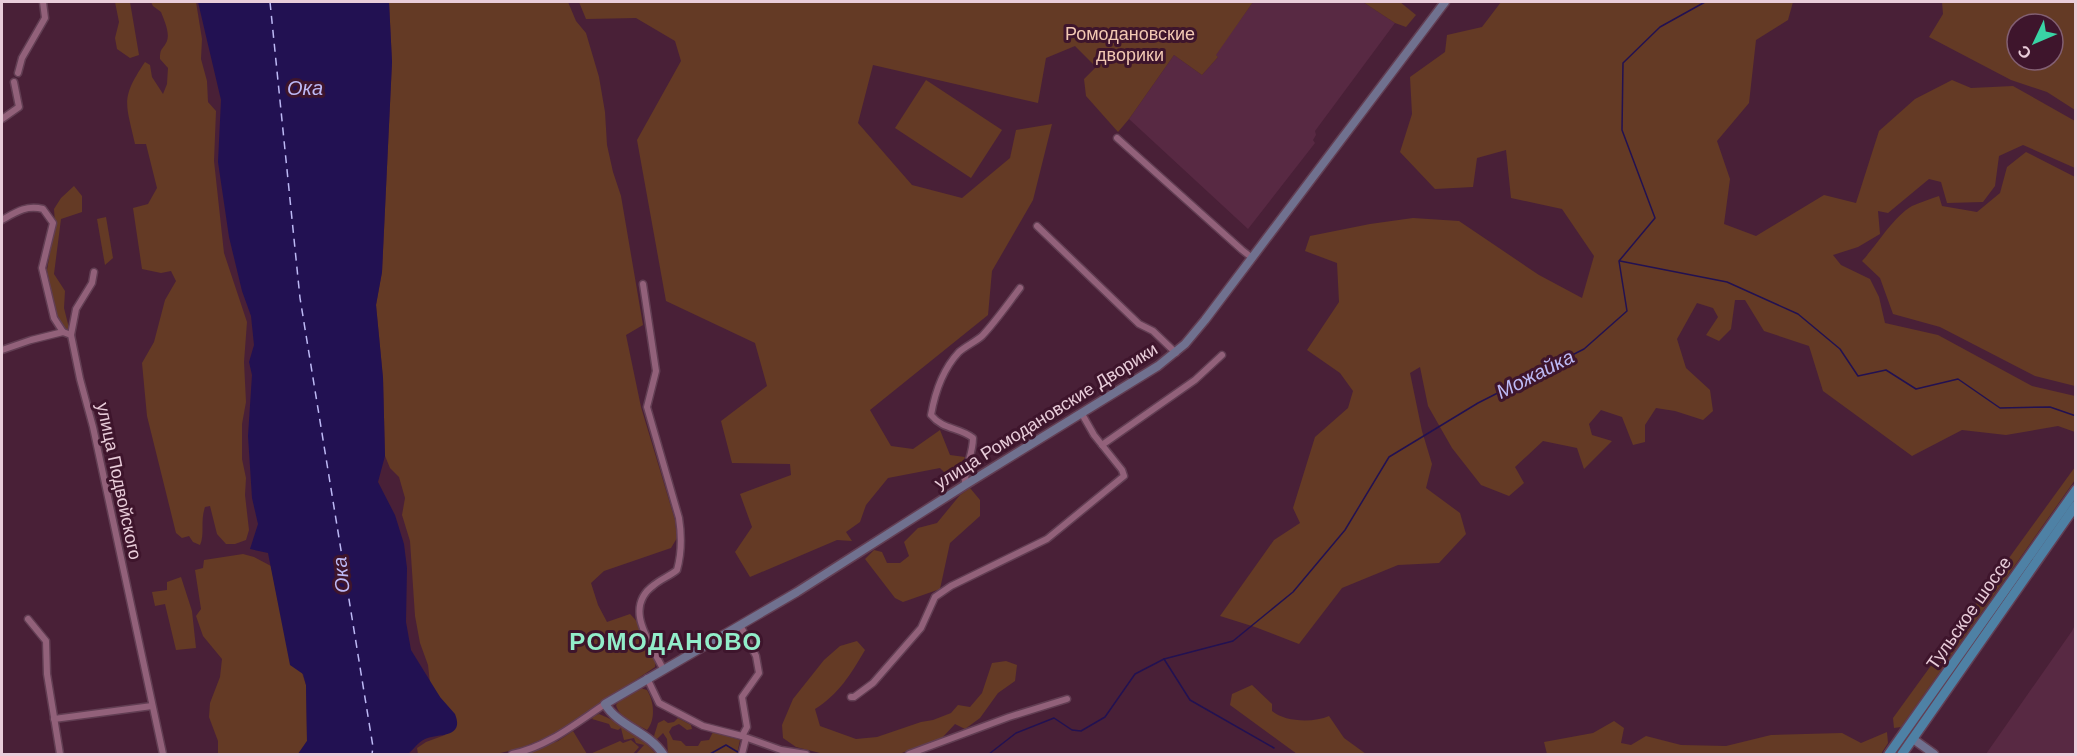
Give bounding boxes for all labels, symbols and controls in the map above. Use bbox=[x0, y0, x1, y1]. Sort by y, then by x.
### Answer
north arrow bbox=[2005, 12, 2065, 72]
park label: Ромодановские дворики bbox=[1065, 24, 1195, 65]
text: С bbox=[2014, 42, 2035, 62]
water label: Ока bbox=[287, 77, 323, 99]
street label: улица Ромодановские Дворики bbox=[931, 339, 1161, 493]
water label: Можайка bbox=[1493, 345, 1577, 403]
street label: улица Подвойского bbox=[93, 401, 145, 561]
street label: Тульское шоссе bbox=[1923, 553, 2015, 673]
water label: Ока bbox=[328, 556, 354, 594]
district label: РОМОДАНОВО bbox=[569, 628, 763, 655]

